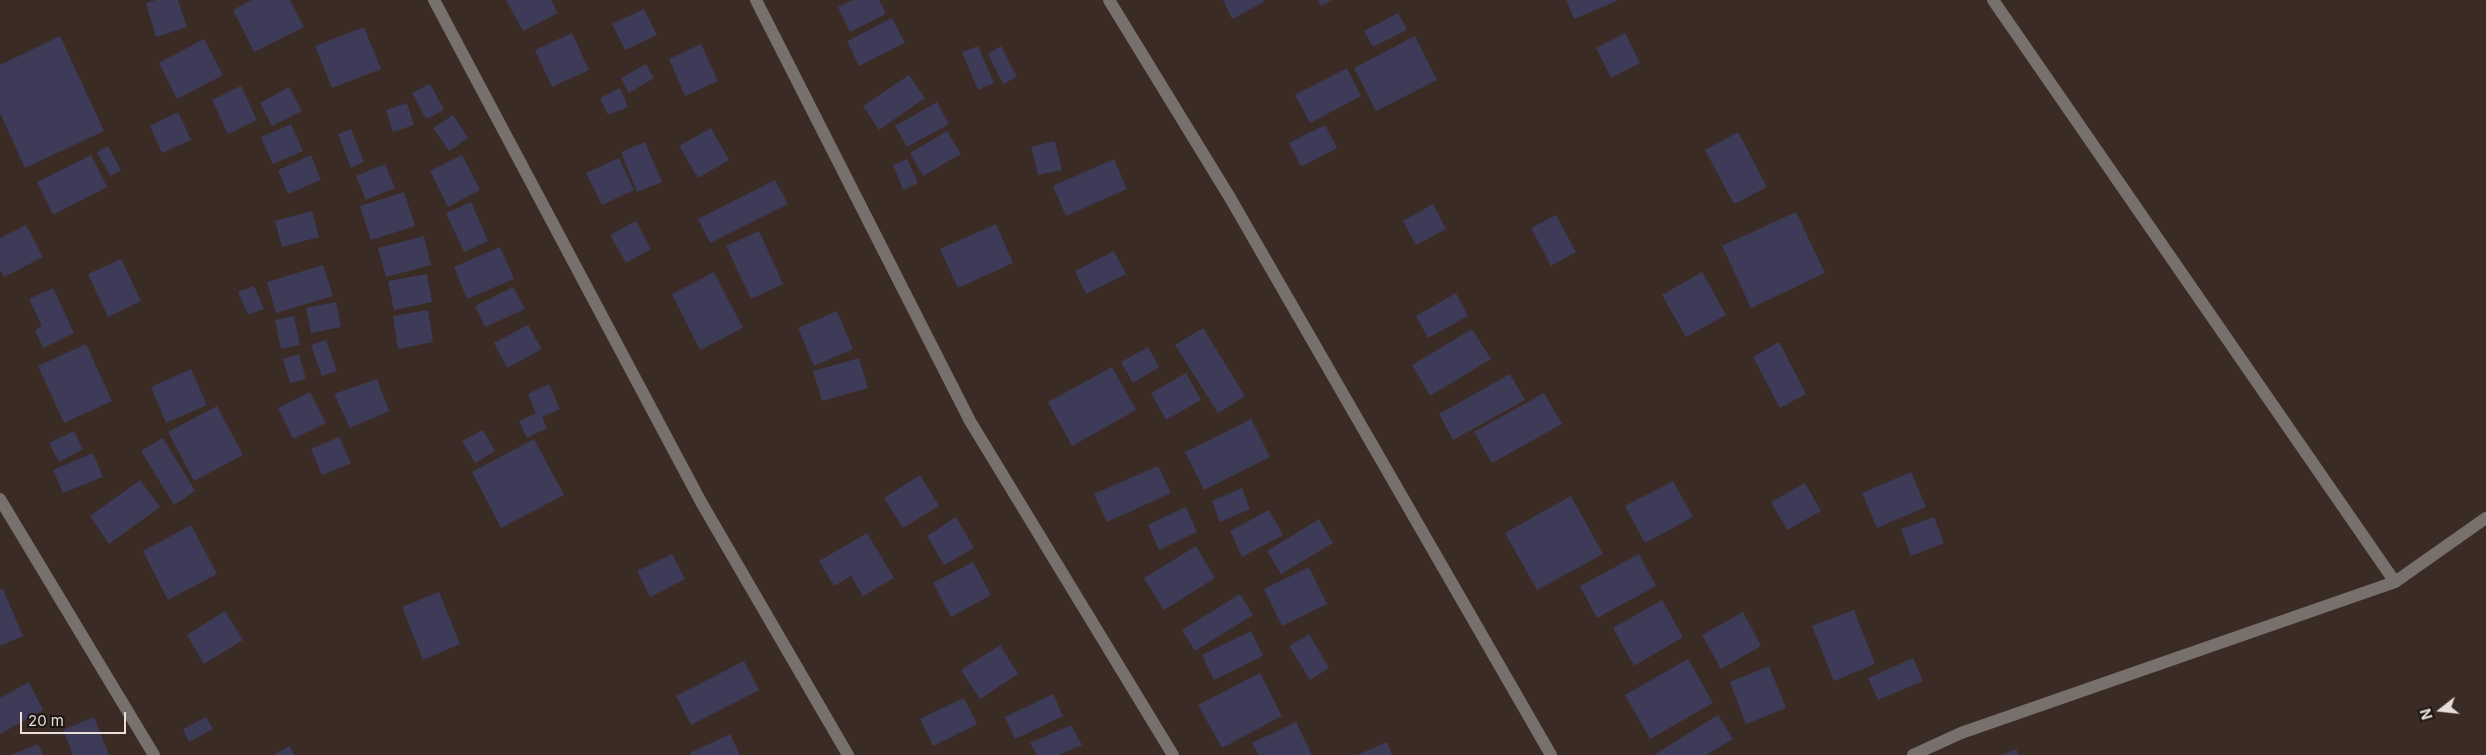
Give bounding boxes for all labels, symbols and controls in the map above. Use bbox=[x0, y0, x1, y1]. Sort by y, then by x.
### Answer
north arrow bbox=[2416, 685, 2466, 735]
scale bar bbox=[22, 702, 129, 734]
text: N bbox=[2416, 707, 2436, 722]
text: 20 m bbox=[28, 711, 64, 730]

